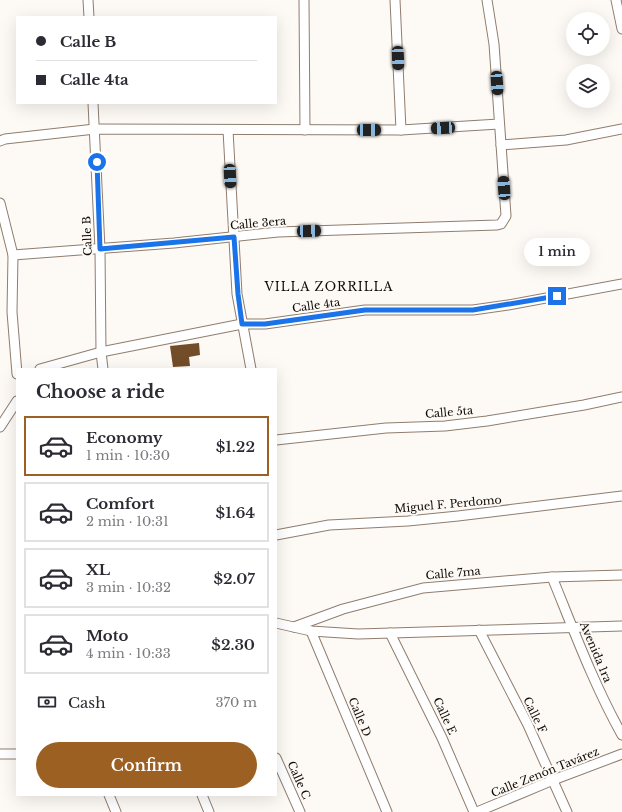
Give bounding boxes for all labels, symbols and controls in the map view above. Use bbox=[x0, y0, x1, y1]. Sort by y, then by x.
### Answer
map controls bbox=[566, 12, 610, 108]
button: locate bbox=[566, 12, 610, 56]
text: Calle B bbox=[60, 32, 116, 51]
car bbox=[392, 46, 404, 70]
button: layers bbox=[566, 64, 610, 108]
text: Calle 4ta bbox=[60, 70, 129, 89]
car bbox=[490, 71, 504, 95]
car bbox=[431, 121, 455, 135]
car bbox=[357, 124, 381, 136]
route start bbox=[88, 153, 106, 171]
car bbox=[223, 164, 237, 188]
car bbox=[497, 176, 511, 200]
street label: Calle 3era bbox=[230, 214, 287, 232]
street label: Calle B bbox=[79, 216, 95, 256]
car bbox=[297, 225, 321, 237]
callout: 1 min bbox=[524, 238, 590, 266]
text: 1 min bbox=[538, 243, 576, 260]
district label: VILLA ZORRILLA bbox=[263, 279, 394, 294]
route end bbox=[548, 287, 566, 305]
street label: Calle 4ta bbox=[291, 295, 342, 315]
text: Choose a ride bbox=[36, 381, 165, 403]
street label: Calle 5ta bbox=[424, 403, 474, 421]
icon: car bbox=[38, 428, 74, 464]
text: Economy bbox=[86, 428, 163, 447]
text: $1.22 bbox=[216, 437, 255, 456]
text: 1 min · 10:30 bbox=[86, 447, 170, 464]
street label: Miguel F. Perdomo bbox=[394, 492, 502, 516]
icon: car bbox=[38, 494, 74, 530]
text: Comfort bbox=[86, 494, 154, 513]
text: $1.64 bbox=[216, 503, 255, 522]
text: 2 min · 10:31 bbox=[86, 513, 169, 530]
icon: car bbox=[38, 560, 74, 596]
text: XL bbox=[86, 560, 110, 579]
street label: Calle 7ma bbox=[425, 564, 482, 582]
text: $2.07 bbox=[213, 569, 255, 588]
text: 3 min · 10:32 bbox=[86, 579, 171, 596]
street label: Avenida 1ra bbox=[577, 619, 615, 685]
icon: car bbox=[38, 626, 74, 662]
text: Moto bbox=[86, 626, 128, 645]
text: $2.30 bbox=[211, 635, 255, 654]
text: 4 min · 10:33 bbox=[86, 645, 171, 662]
icon: cash bbox=[36, 691, 58, 713]
text: Cash bbox=[68, 693, 105, 712]
text: 370 m bbox=[216, 694, 257, 711]
street label: Calle F bbox=[520, 694, 550, 736]
street label: Calle D bbox=[345, 695, 375, 739]
street label: Calle E bbox=[430, 695, 460, 737]
button: Confirm bbox=[36, 742, 257, 788]
street label: Calle Zenón Tavárez bbox=[489, 744, 601, 800]
street label: Calle C bbox=[284, 759, 314, 801]

